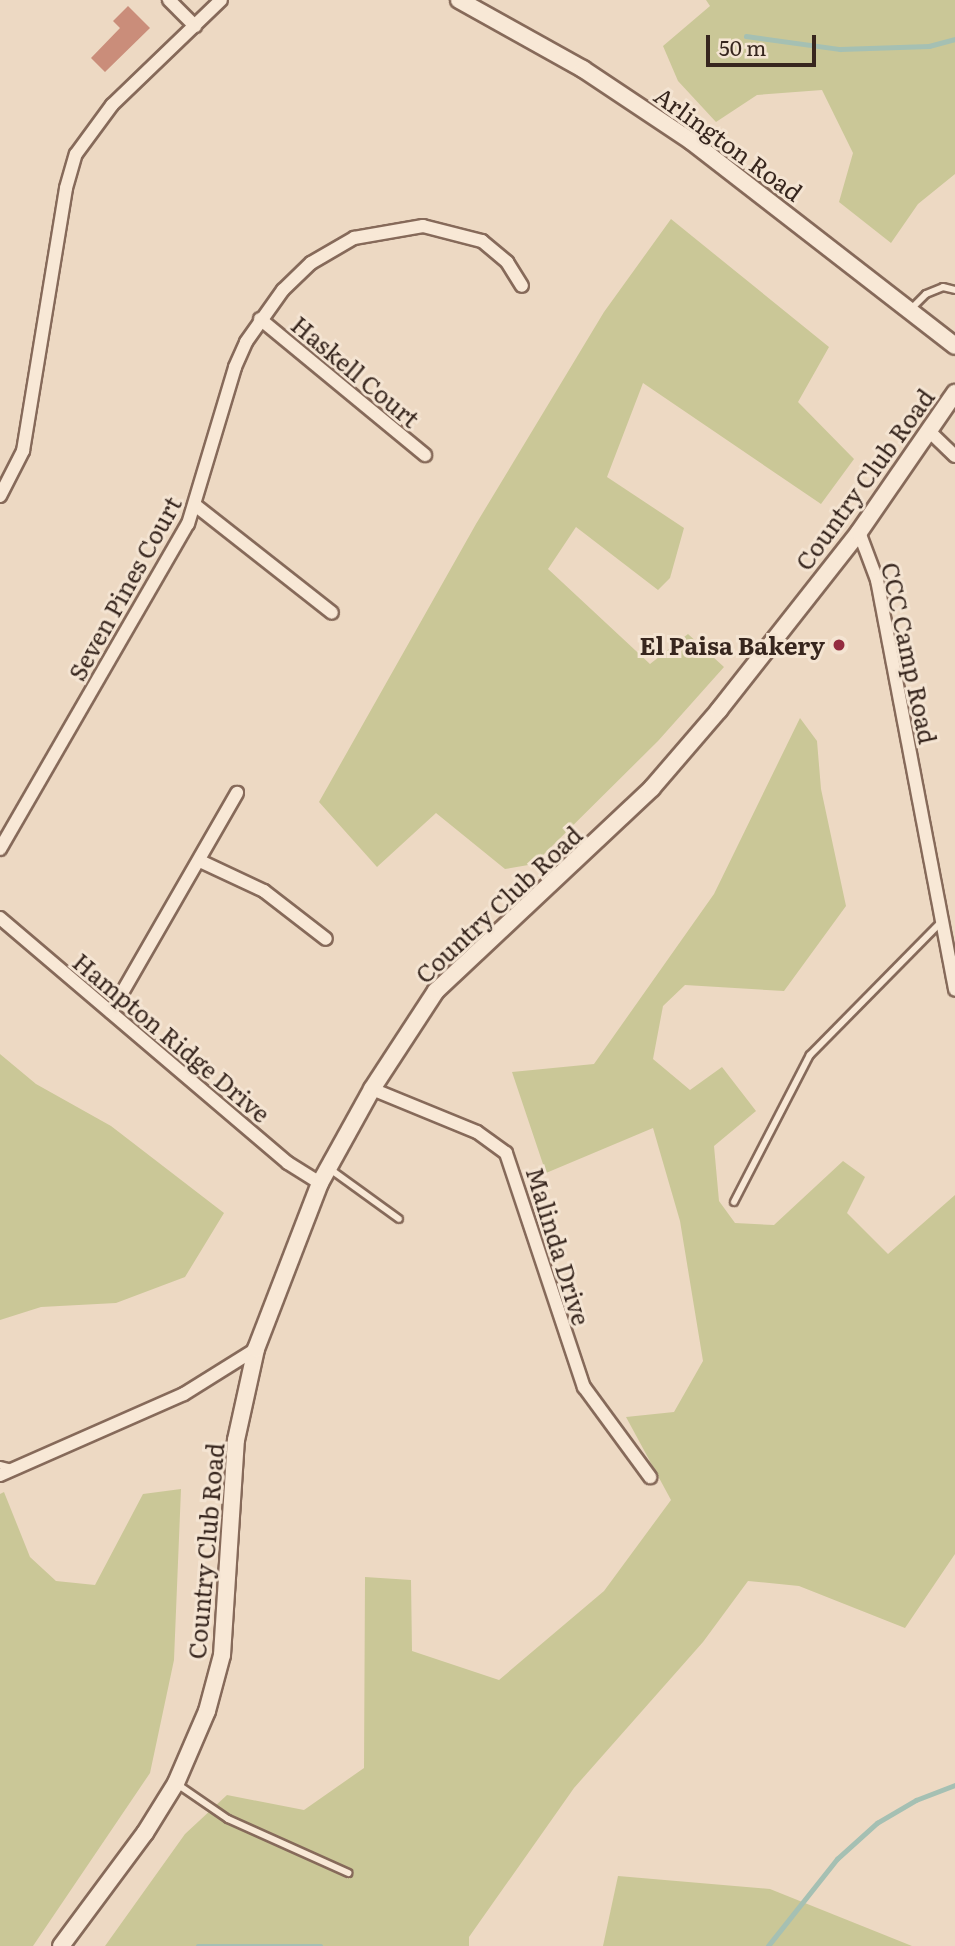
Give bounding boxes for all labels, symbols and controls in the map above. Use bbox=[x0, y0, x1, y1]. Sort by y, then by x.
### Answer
scale bar bbox=[710, 21, 820, 65]
text: 50 m bbox=[719, 31, 766, 62]
street label: Arlington Road bbox=[649, 80, 809, 206]
street label: Haskell Court bbox=[286, 309, 426, 433]
street label: Country Club Road bbox=[789, 383, 939, 575]
street label: Seven Pines Court bbox=[62, 491, 186, 685]
street label: CCC Camp Road bbox=[877, 560, 943, 746]
place label: El Paisa Bakery bbox=[639, 631, 825, 659]
marker: El Paisa Bakery bbox=[831, 637, 847, 653]
street label: Country Club Road bbox=[409, 820, 587, 988]
street label: Hampton Ridge Drive bbox=[68, 946, 276, 1128]
street label: Malinda Drive bbox=[521, 1163, 597, 1329]
street label: Country Club Road bbox=[181, 1442, 229, 1660]

